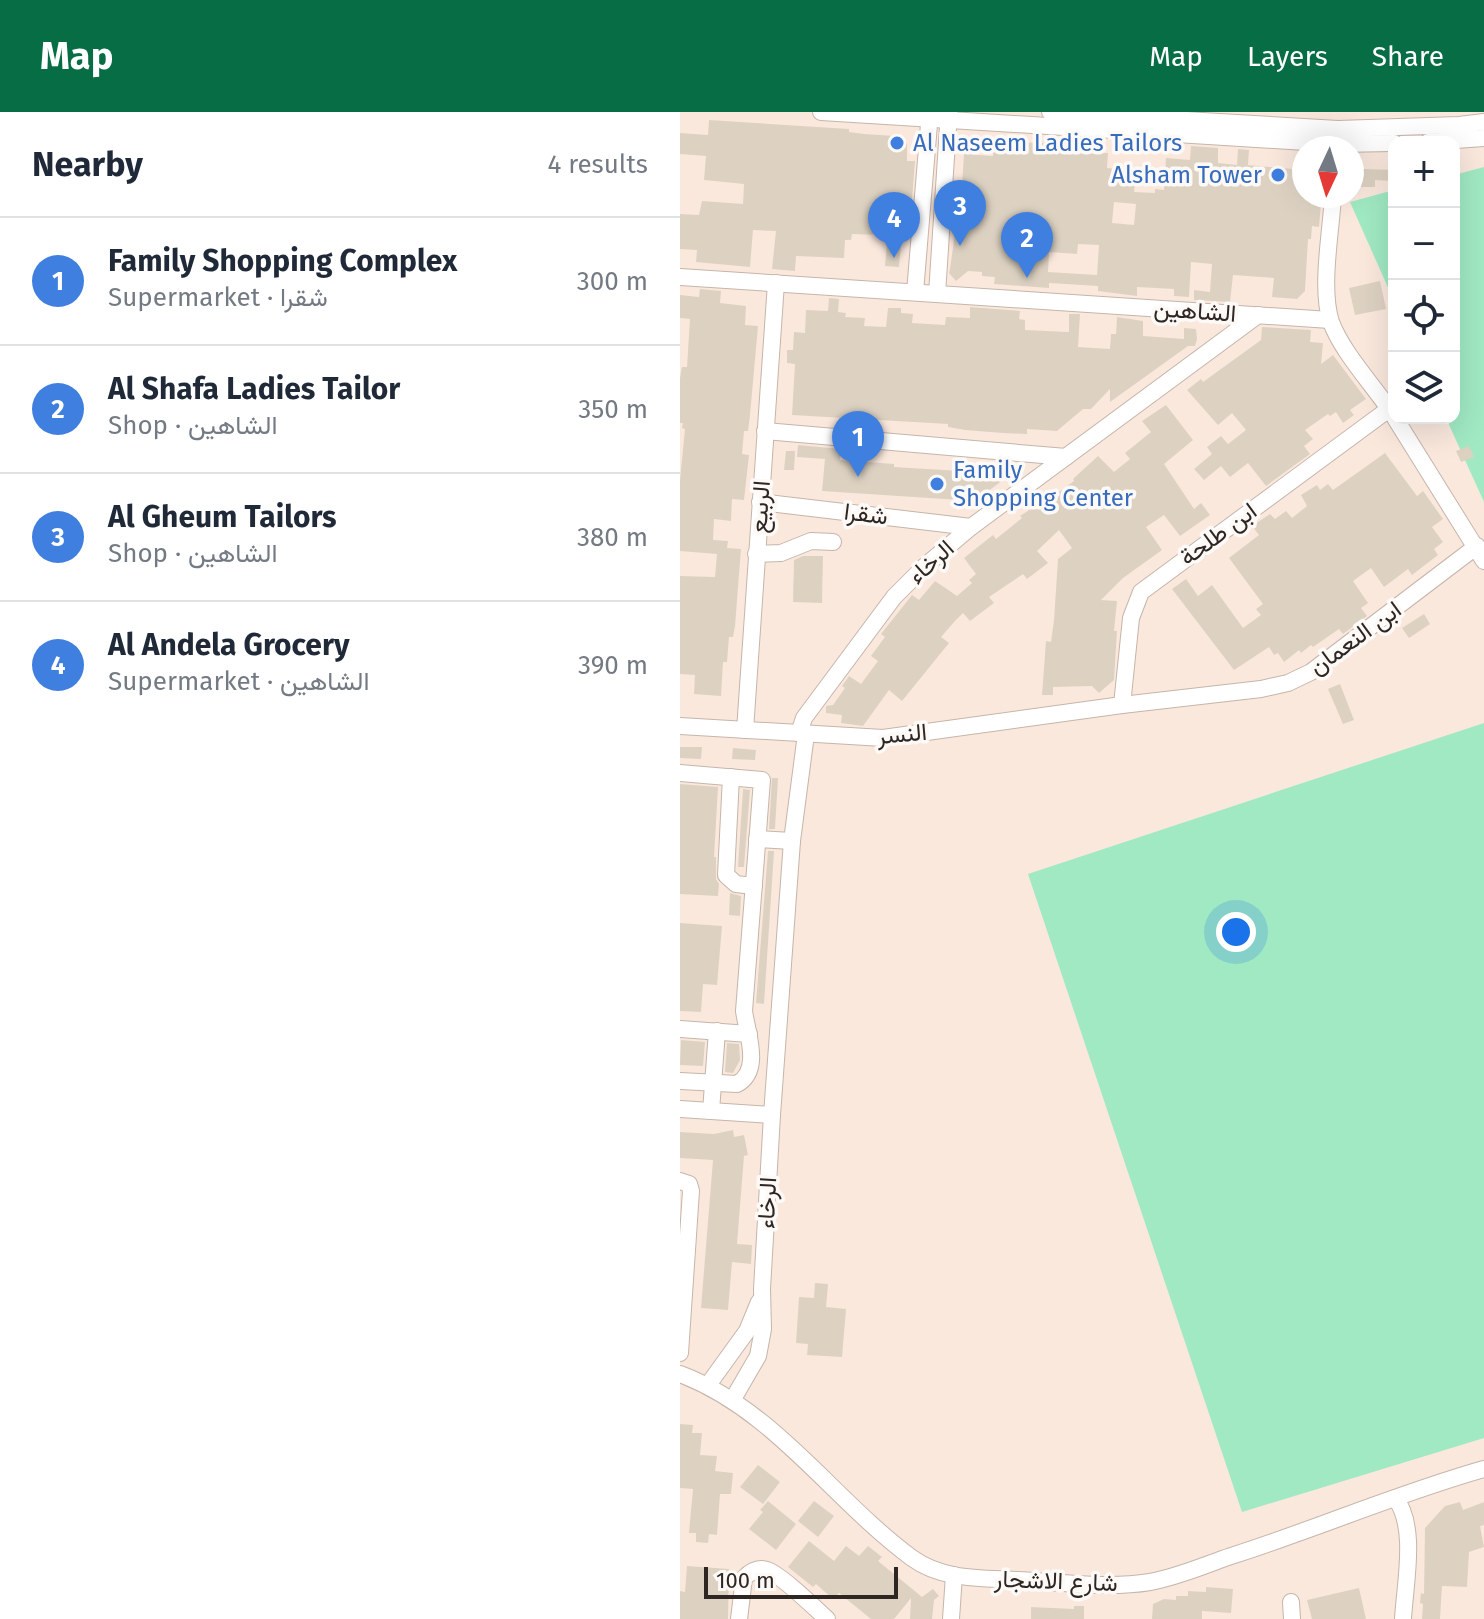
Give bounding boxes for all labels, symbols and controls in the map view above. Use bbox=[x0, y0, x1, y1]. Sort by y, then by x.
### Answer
text: Map bbox=[40, 33, 113, 79]
text: Map bbox=[1149, 40, 1203, 73]
text: Layers bbox=[1247, 40, 1328, 73]
text: Share bbox=[1372, 40, 1444, 73]
place label: Al Naseem Ladies Tailors bbox=[913, 129, 1182, 157]
marker: Al Naseem Ladies Tailors bbox=[888, 134, 906, 152]
north arrow bbox=[1292, 136, 1364, 208]
map controls bbox=[1388, 136, 1460, 424]
button: + bbox=[1388, 136, 1460, 208]
text: Nearby bbox=[32, 144, 143, 185]
text: 4 results bbox=[547, 149, 648, 180]
place label: Alsham Tower bbox=[1111, 161, 1263, 189]
marker: Alsham Tower bbox=[1269, 166, 1287, 184]
pin: 3 bbox=[934, 180, 986, 246]
pin: 4 bbox=[868, 192, 920, 258]
button: − bbox=[1388, 208, 1460, 280]
pin: 2 bbox=[1001, 212, 1053, 278]
text: Family Shopping Complex bbox=[108, 243, 457, 279]
text: 1 bbox=[52, 266, 64, 297]
text: 300 m bbox=[577, 266, 648, 297]
button: locate bbox=[1388, 280, 1460, 352]
text: Supermarket · شقرا bbox=[108, 282, 328, 313]
street label: الشاهين bbox=[1153, 294, 1237, 328]
button: layers bbox=[1388, 352, 1460, 424]
text: Al Shafa Ladies Tailor bbox=[108, 371, 400, 407]
text: 2 bbox=[51, 394, 65, 425]
text: 350 m bbox=[578, 394, 648, 425]
text: Shop · الشاهين bbox=[108, 410, 277, 441]
pin: 1 bbox=[832, 411, 884, 477]
place label: Family Shopping Center bbox=[953, 456, 1134, 512]
marker: Family Shopping Center bbox=[928, 475, 946, 493]
street label: الربيع bbox=[744, 480, 779, 534]
street label: شقرا bbox=[842, 497, 890, 532]
street label: ابن طلحة bbox=[1174, 497, 1262, 571]
text: Al Gheum Tailors bbox=[108, 499, 337, 535]
text: 3 bbox=[51, 522, 65, 553]
text: 380 m bbox=[577, 522, 648, 553]
street label: الرخاء bbox=[902, 534, 960, 591]
text: Shop · الشاهين bbox=[108, 538, 277, 569]
street label: ابن النعمان bbox=[1304, 595, 1406, 681]
text: Al Andela Grocery bbox=[108, 627, 350, 663]
text: 4 bbox=[51, 650, 65, 681]
text: 390 m bbox=[578, 650, 648, 681]
text: Supermarket · الشاهين bbox=[108, 666, 370, 697]
street label: النسر bbox=[875, 718, 928, 751]
your location bbox=[1216, 912, 1256, 952]
street label: الرخاء bbox=[752, 1176, 783, 1230]
scale bar bbox=[704, 1563, 898, 1599]
street label: شارع الاشجار bbox=[993, 1565, 1118, 1599]
text: 100 m bbox=[716, 1567, 775, 1594]

